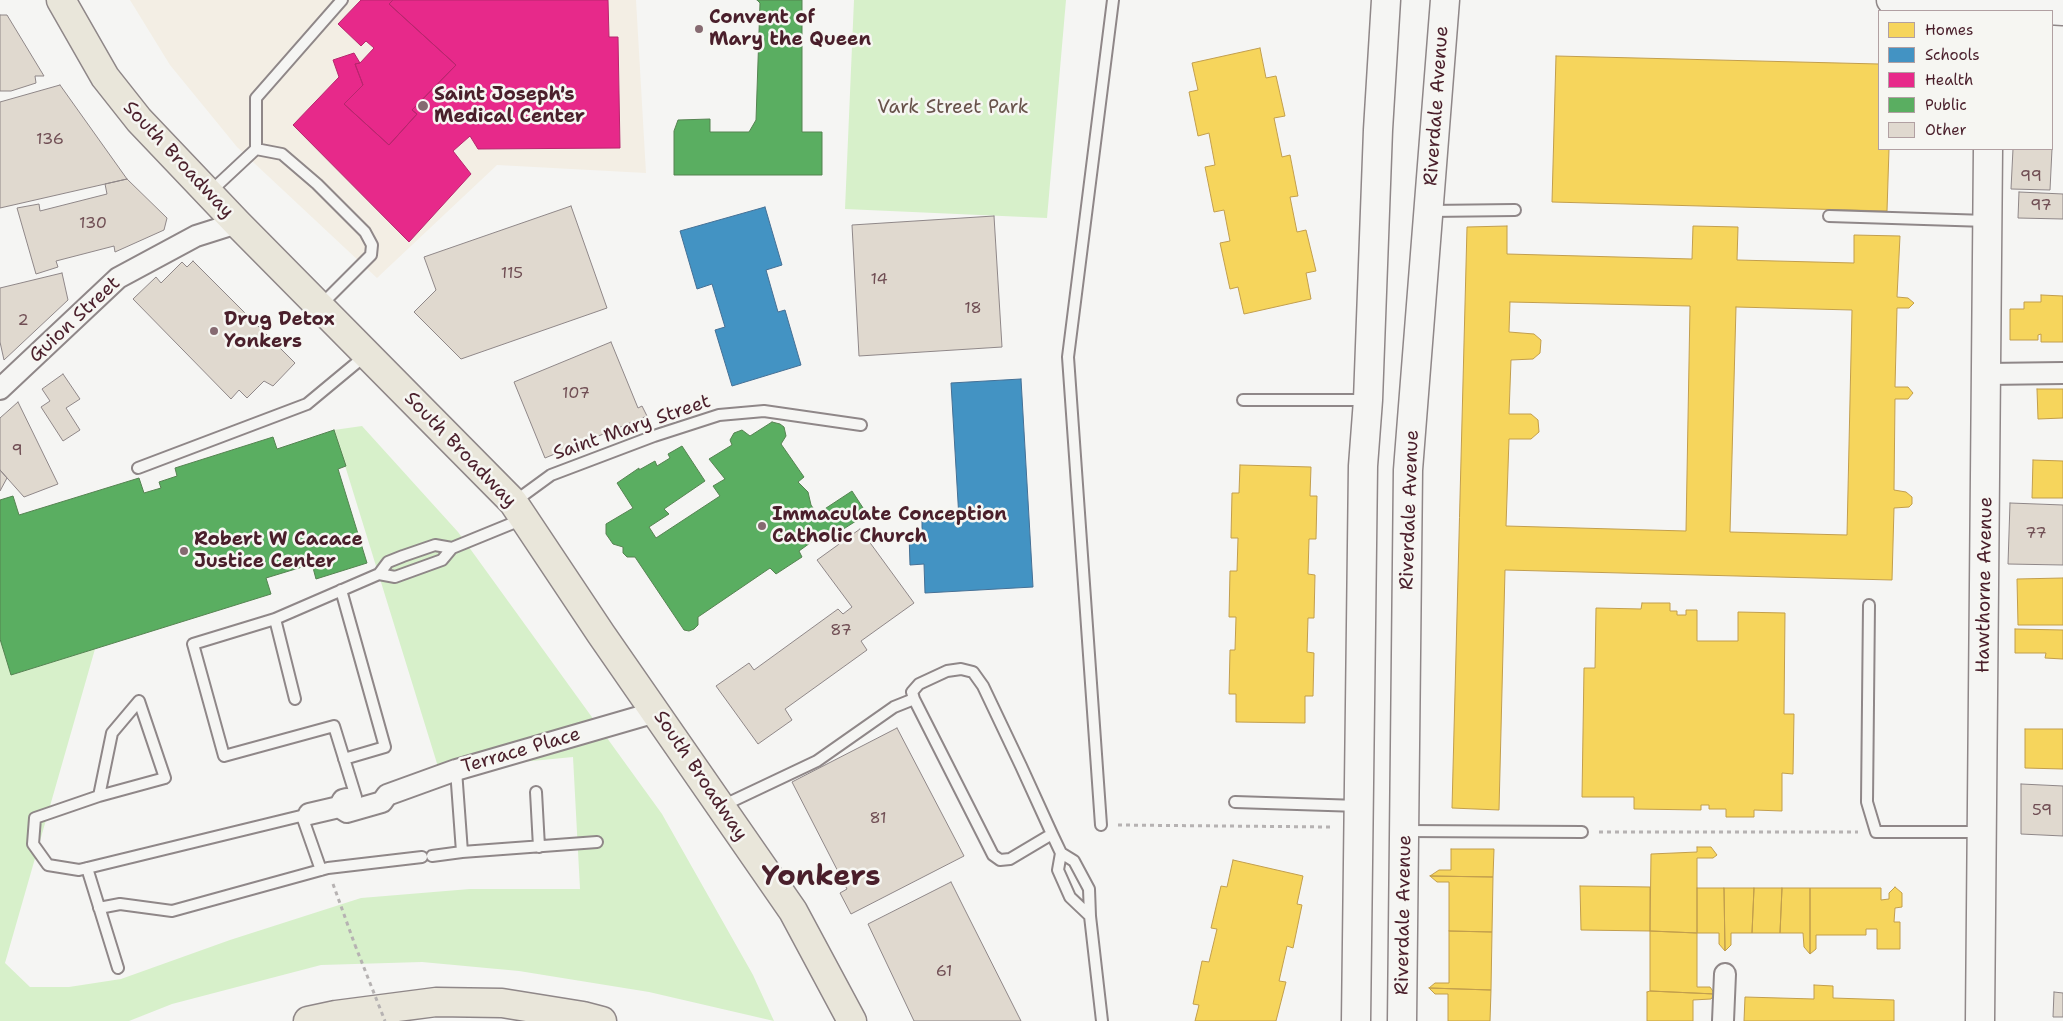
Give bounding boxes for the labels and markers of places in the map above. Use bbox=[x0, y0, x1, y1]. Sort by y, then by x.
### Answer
place label: Convent of Mary the Queen bbox=[709, 7, 871, 51]
marker: Convent of Mary the Queen bbox=[693, 23, 705, 35]
place label: Saint Joseph's Medical Center bbox=[434, 84, 585, 128]
marker: Saint Joseph's Medical Center bbox=[416, 99, 430, 113]
place label: Drug Detox Yonkers bbox=[224, 309, 335, 353]
marker: Drug Detox Yonkers bbox=[208, 325, 220, 337]
place label: Immaculate Conception Catholic Church bbox=[772, 504, 1007, 548]
marker: Immaculate Conception Catholic Church bbox=[756, 520, 768, 532]
place label: Robert W Cacace Justice Center bbox=[194, 529, 363, 573]
marker: Robert W Cacace Justice Center bbox=[178, 545, 190, 557]

